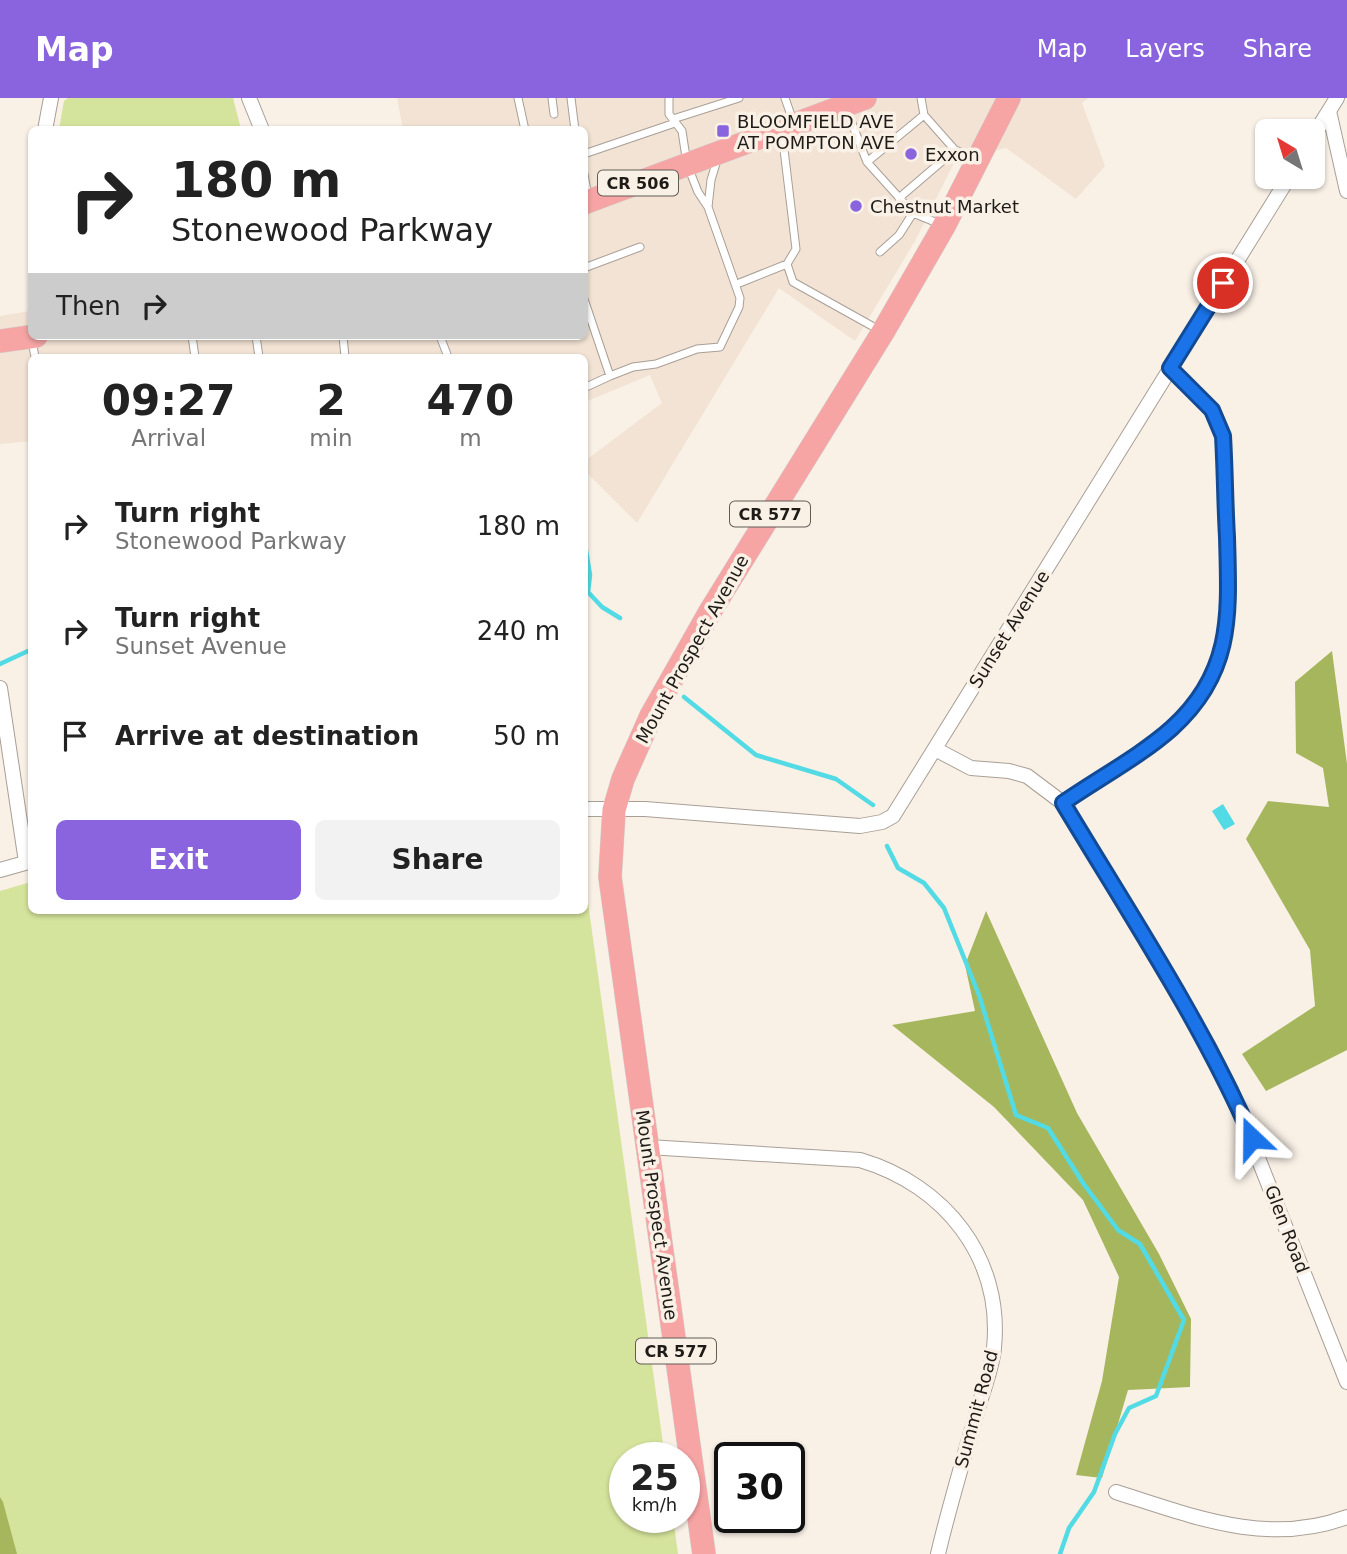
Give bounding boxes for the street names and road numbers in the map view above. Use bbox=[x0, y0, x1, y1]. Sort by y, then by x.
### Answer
road number: CR 506 bbox=[598, 170, 678, 195]
road number: CR 577 bbox=[730, 502, 810, 526]
street label: Mount Prospect Avenue bbox=[631, 551, 753, 747]
street label: Sunset Avenue bbox=[964, 566, 1054, 692]
street label: Mount Prospect Avenue bbox=[632, 1109, 682, 1321]
street label: Glen Road bbox=[1261, 1182, 1313, 1276]
road number: CR 577 bbox=[636, 1338, 716, 1364]
street label: Summit Road bbox=[950, 1348, 1002, 1470]

